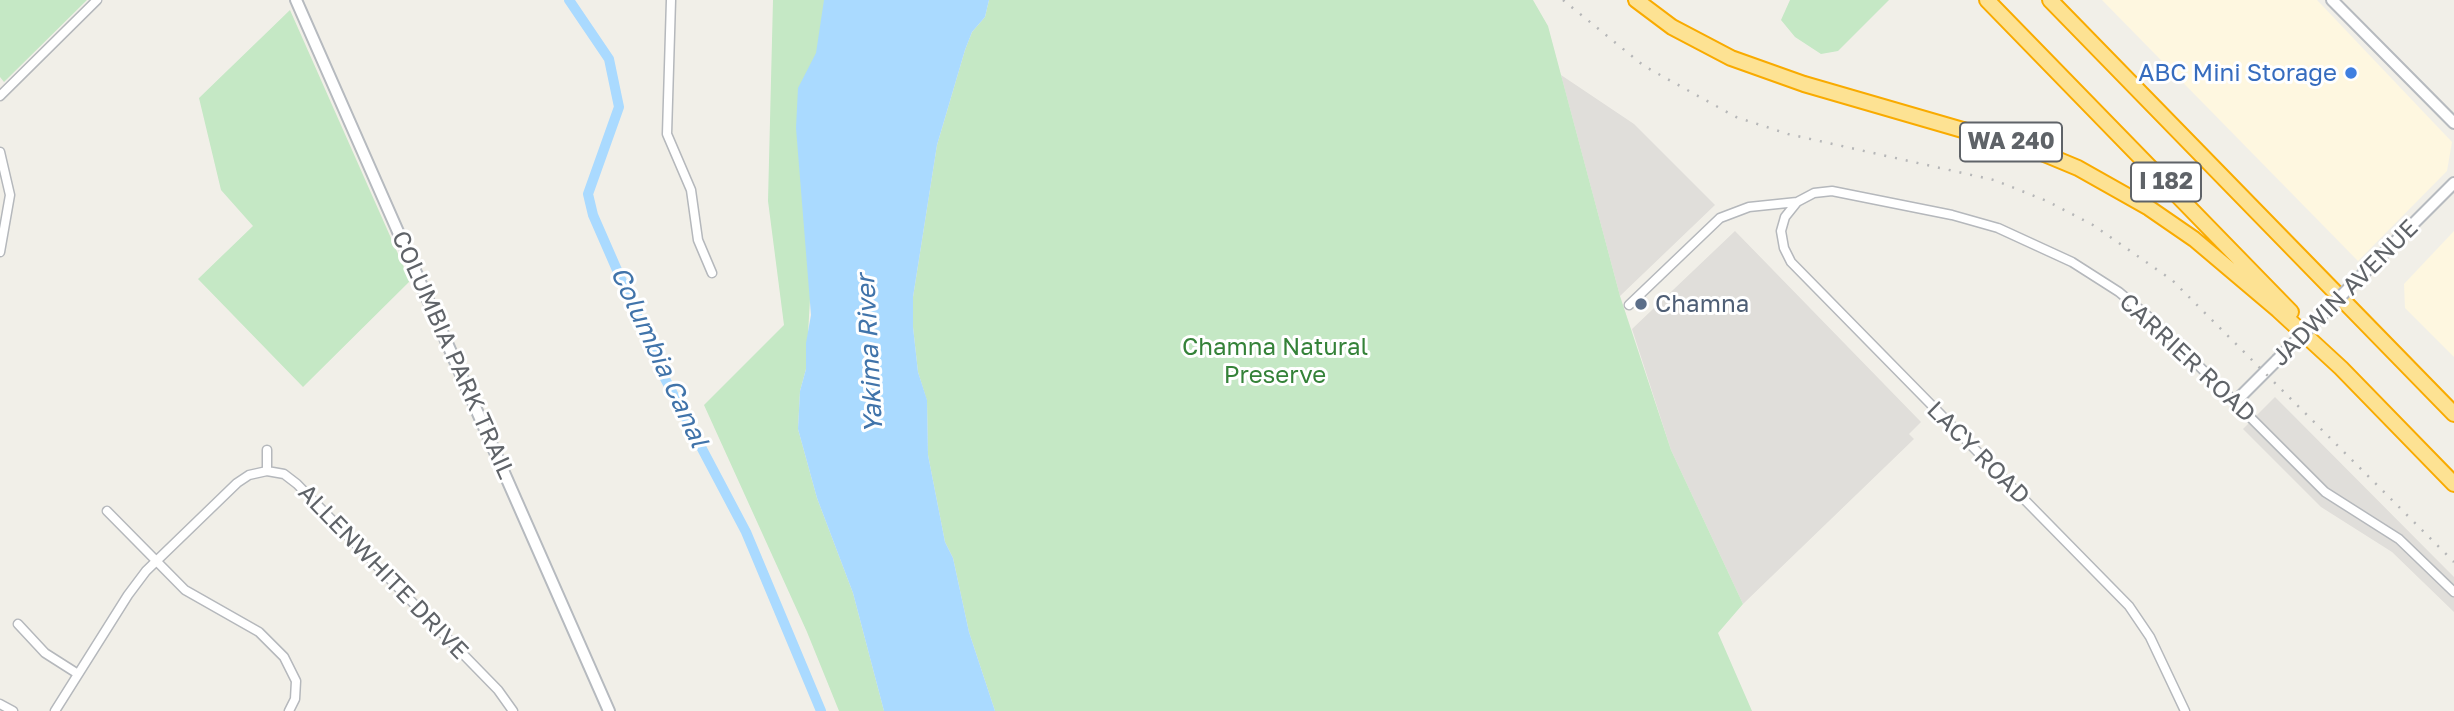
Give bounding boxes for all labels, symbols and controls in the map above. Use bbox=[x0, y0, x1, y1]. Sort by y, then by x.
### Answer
place label: ABC Mini Storage bbox=[2138, 59, 2337, 87]
marker: ABC Mini Storage bbox=[2343, 65, 2359, 81]
road number: WA 240 bbox=[1960, 122, 2062, 162]
road number: I 182 bbox=[2131, 162, 2201, 202]
street label: JADWIN AVENUE bbox=[2266, 214, 2424, 372]
street label: COLUMBIA PARK TRAIL bbox=[385, 227, 521, 483]
water label: Columbia Canal bbox=[603, 262, 715, 452]
water label: Yakima River bbox=[850, 274, 890, 434]
street label: CARRIER ROAD bbox=[2113, 288, 2261, 428]
place label: Chamna bbox=[1655, 290, 1749, 318]
marker: Chamna bbox=[1633, 296, 1649, 312]
park label: Chamna Natural Preserve bbox=[1182, 333, 1368, 389]
street label: LACY ROAD bbox=[1921, 396, 2035, 510]
street label: ALLENWHITE DRIVE bbox=[292, 479, 474, 665]

